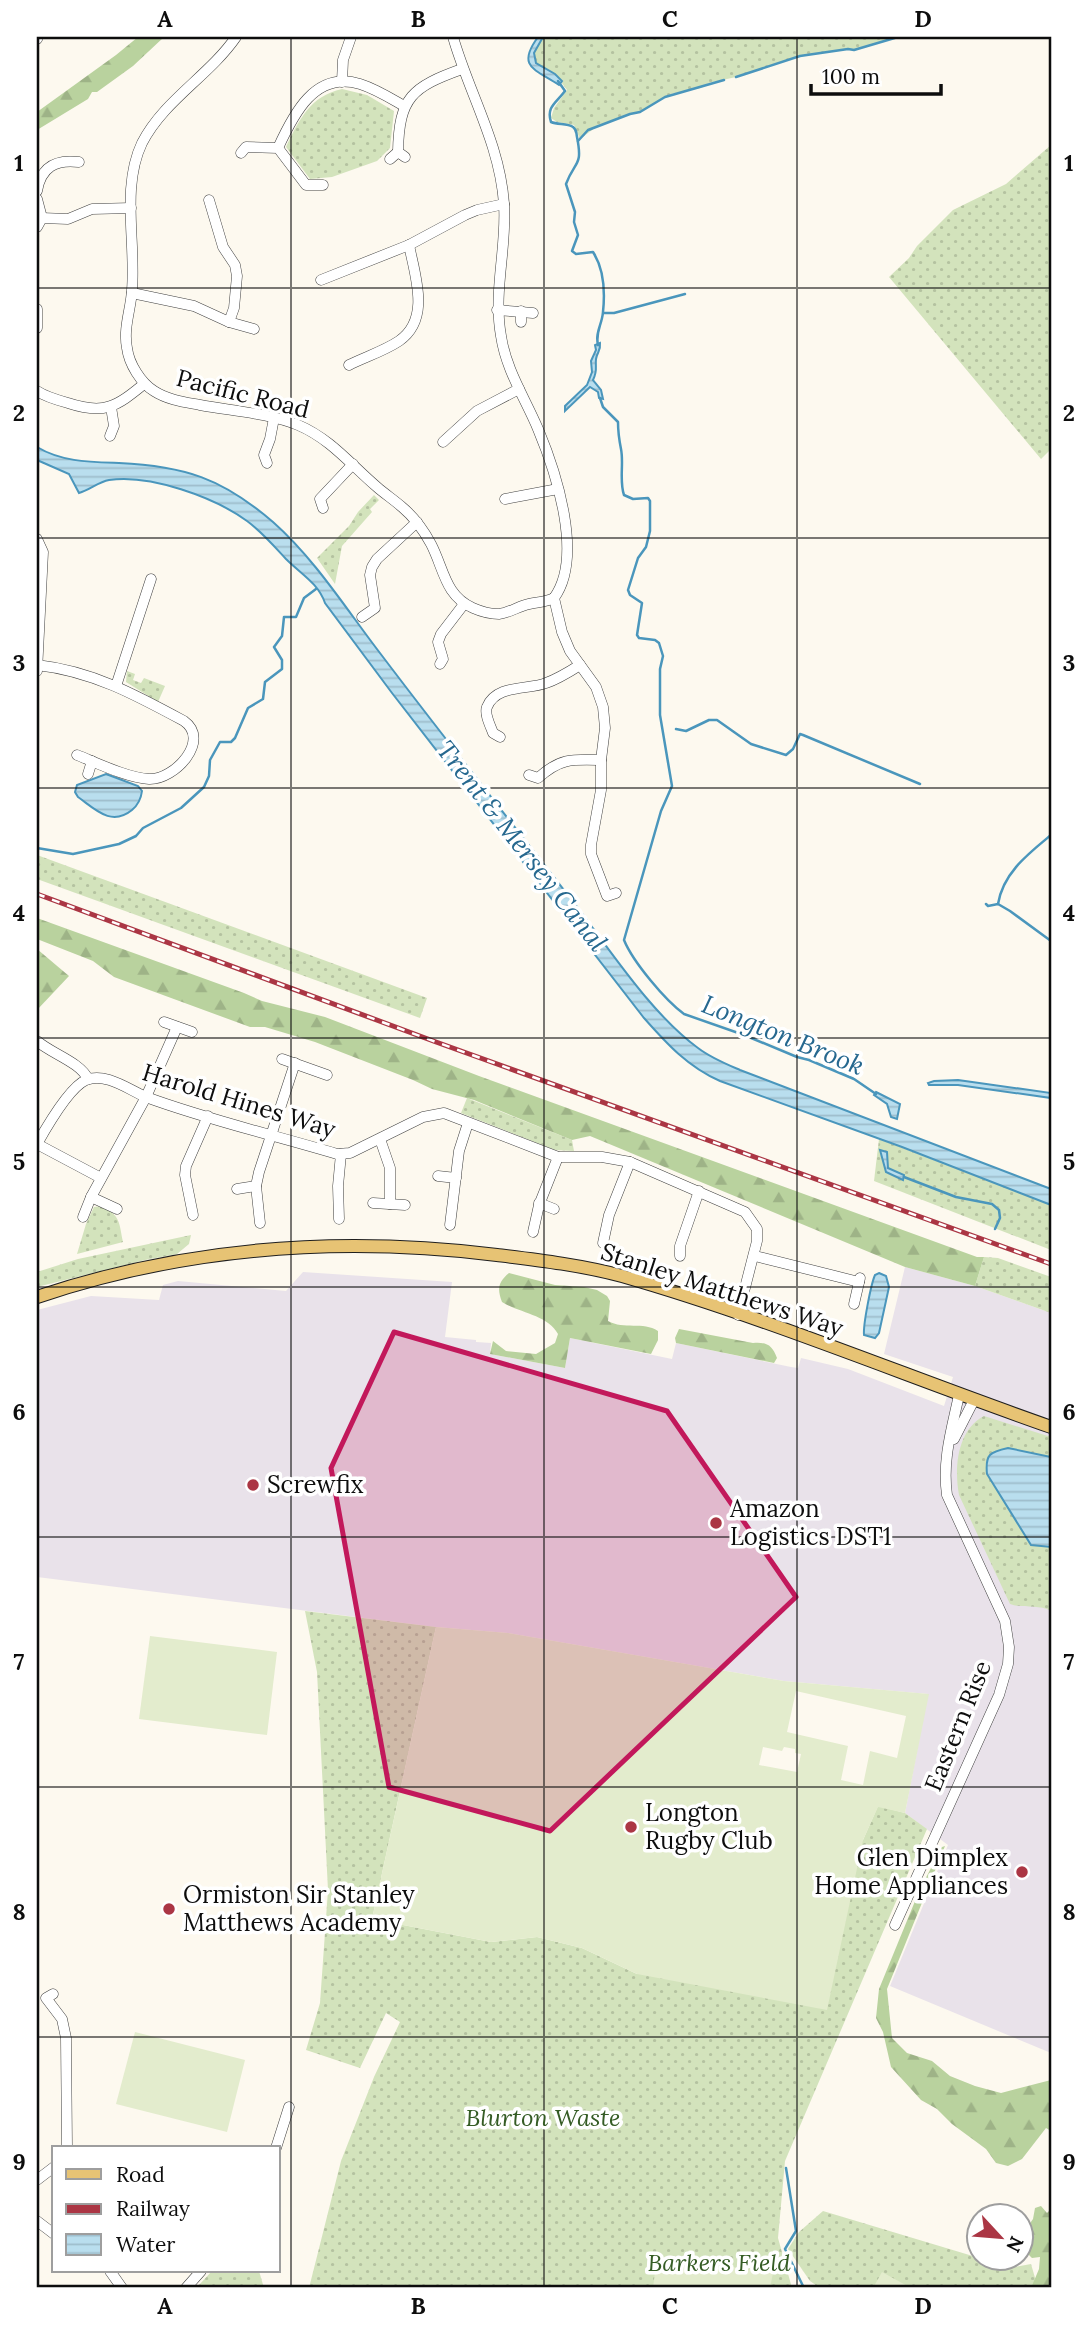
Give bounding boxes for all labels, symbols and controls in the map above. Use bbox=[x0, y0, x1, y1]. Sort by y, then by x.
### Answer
text: A bbox=[157, 4, 173, 33]
text: B bbox=[410, 4, 426, 33]
text: C bbox=[662, 4, 678, 33]
text: D bbox=[914, 4, 932, 33]
scale bar bbox=[811, 52, 941, 96]
text: 100 m bbox=[822, 63, 880, 90]
text: 1 bbox=[14, 148, 24, 177]
text: 1 bbox=[1064, 148, 1074, 177]
street label: Pacific Road bbox=[173, 362, 313, 425]
text: 2 bbox=[13, 398, 25, 427]
text: 2 bbox=[1063, 398, 1075, 427]
text: 3 bbox=[13, 648, 25, 677]
text: 3 bbox=[1063, 648, 1075, 677]
water label: Trent & Mersey Canal bbox=[430, 734, 615, 958]
text: 4 bbox=[13, 898, 25, 927]
text: 4 bbox=[1063, 898, 1075, 927]
water label: Longton Brook bbox=[697, 987, 869, 1082]
street label: Harold Hines Way bbox=[139, 1056, 340, 1145]
text: 5 bbox=[13, 1147, 25, 1176]
text: 5 bbox=[1063, 1147, 1075, 1176]
street label: Stanley Matthews Way bbox=[597, 1236, 848, 1343]
text: 6 bbox=[12, 1397, 26, 1426]
text: 6 bbox=[1062, 1397, 1076, 1426]
place label: Screwfix bbox=[267, 1469, 364, 1500]
marker: Screwfix bbox=[245, 1477, 261, 1493]
place label: Amazon Logistics DST1 bbox=[729, 1493, 891, 1552]
marker: Amazon Logistics DST1 bbox=[708, 1515, 724, 1531]
text: 7 bbox=[14, 1647, 25, 1676]
text: 7 bbox=[1064, 1647, 1075, 1676]
street label: Eastern Rise bbox=[917, 1656, 998, 1796]
place label: Longton Rugby Club bbox=[645, 1797, 773, 1856]
marker: Longton Rugby Club bbox=[623, 1819, 639, 1835]
place label: Glen Dimplex Home Appliances bbox=[814, 1842, 1008, 1901]
marker: Glen Dimplex Home Appliances bbox=[1014, 1864, 1030, 1880]
place label: Ormiston Sir Stanley Matthews Academy bbox=[183, 1879, 415, 1938]
text: 8 bbox=[12, 1897, 26, 1926]
text: 8 bbox=[1062, 1897, 1076, 1926]
marker: Ormiston Sir Stanley Matthews Academy bbox=[161, 1901, 177, 1917]
park label: Blurton Waste bbox=[465, 2102, 621, 2133]
legend bbox=[52, 2146, 280, 2272]
text: 9 bbox=[12, 2147, 26, 2176]
text: 9 bbox=[1062, 2147, 1076, 2176]
text: Road bbox=[116, 2161, 165, 2188]
text: Railway bbox=[116, 2195, 190, 2222]
north arrow bbox=[965, 2202, 1036, 2272]
text: Water bbox=[116, 2231, 175, 2258]
text: N bbox=[1001, 2233, 1029, 2257]
park label: Barkers Field bbox=[647, 2247, 791, 2278]
text: A bbox=[157, 2291, 173, 2320]
text: B bbox=[410, 2291, 426, 2320]
text: C bbox=[662, 2291, 678, 2320]
text: D bbox=[914, 2291, 932, 2320]

